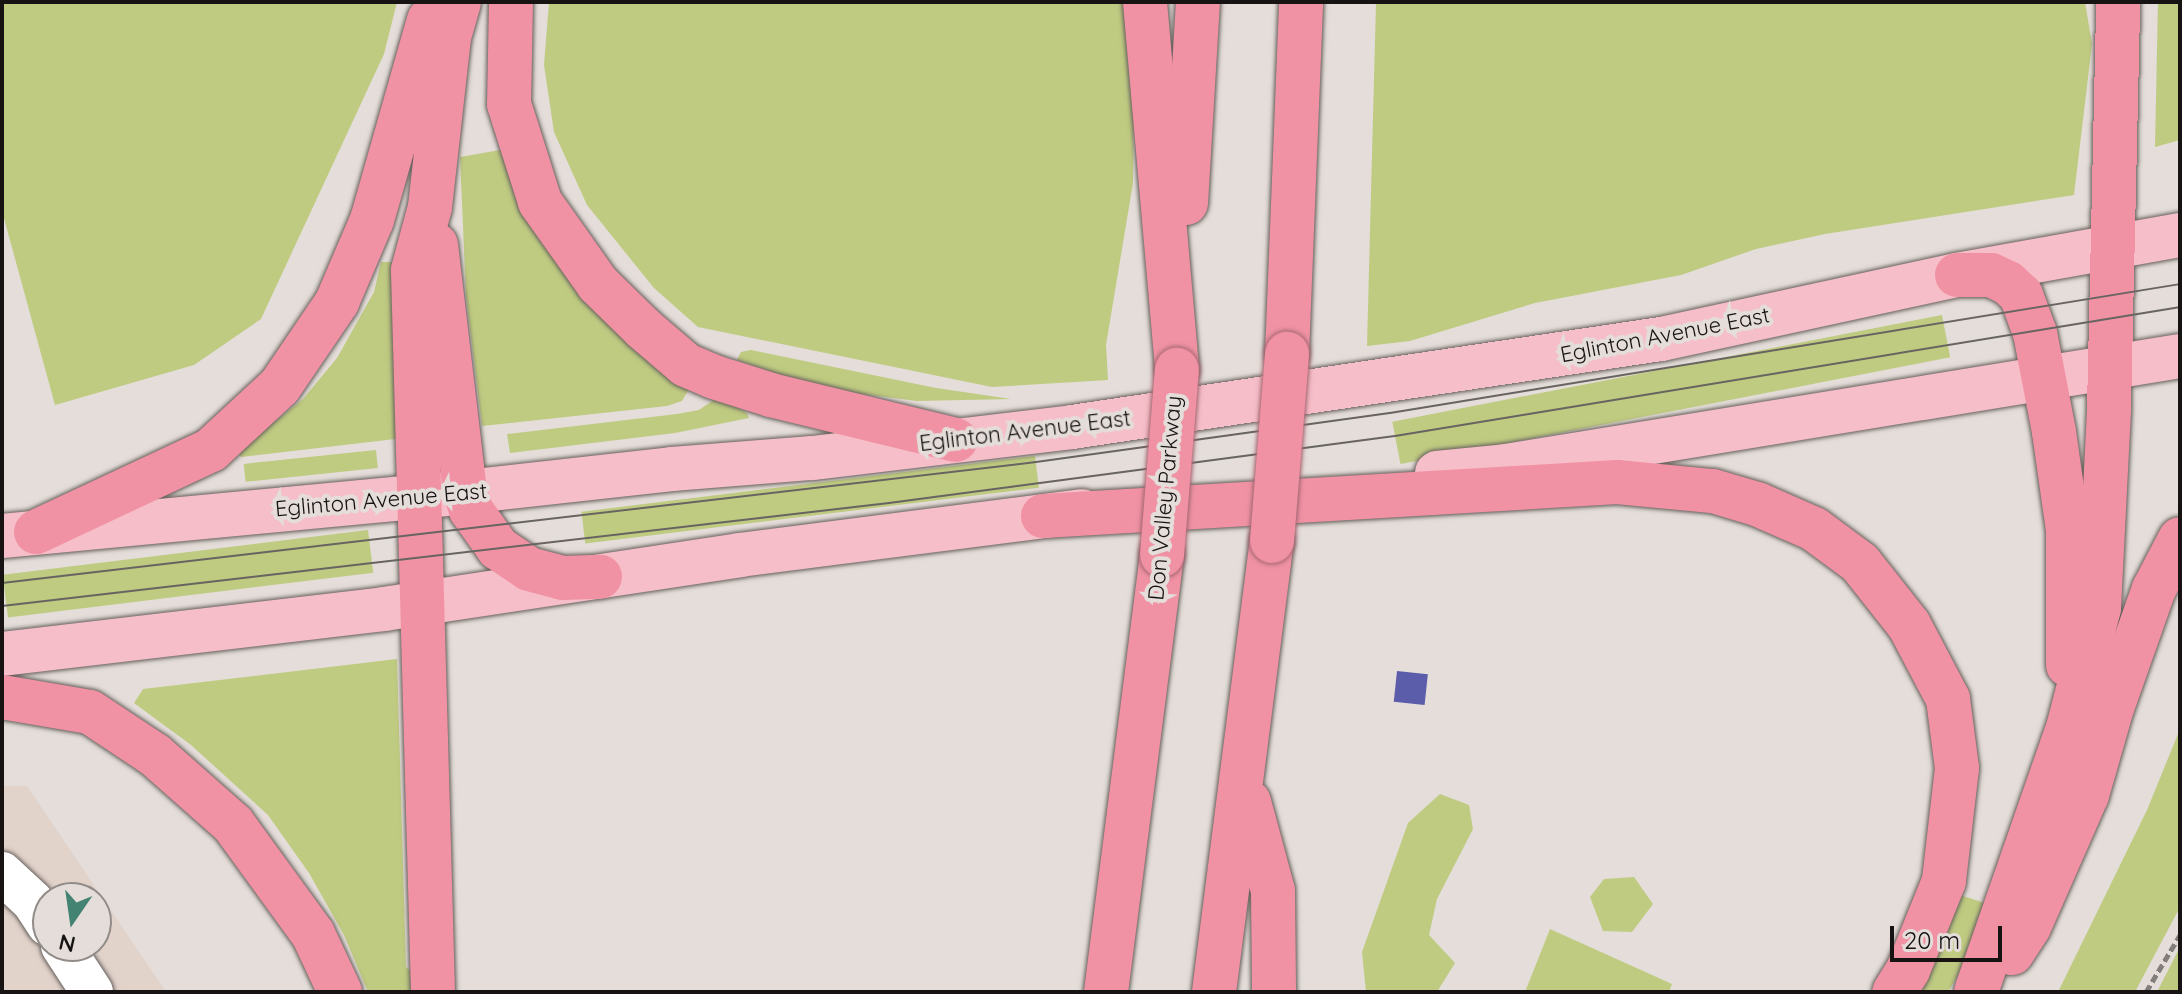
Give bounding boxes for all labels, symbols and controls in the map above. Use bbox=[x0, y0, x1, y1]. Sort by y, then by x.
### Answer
street label: Eglinton Avenue East bbox=[1558, 302, 1772, 368]
street label: Don Valley Parkway bbox=[1143, 395, 1187, 601]
street label: Eglinton Avenue East bbox=[918, 405, 1132, 457]
street label: Eglinton Avenue East bbox=[274, 478, 488, 522]
north arrow bbox=[32, 882, 112, 962]
scale bar bbox=[1894, 910, 2006, 960]
text: 20 m bbox=[1904, 925, 1960, 955]
text: N bbox=[56, 928, 78, 959]

